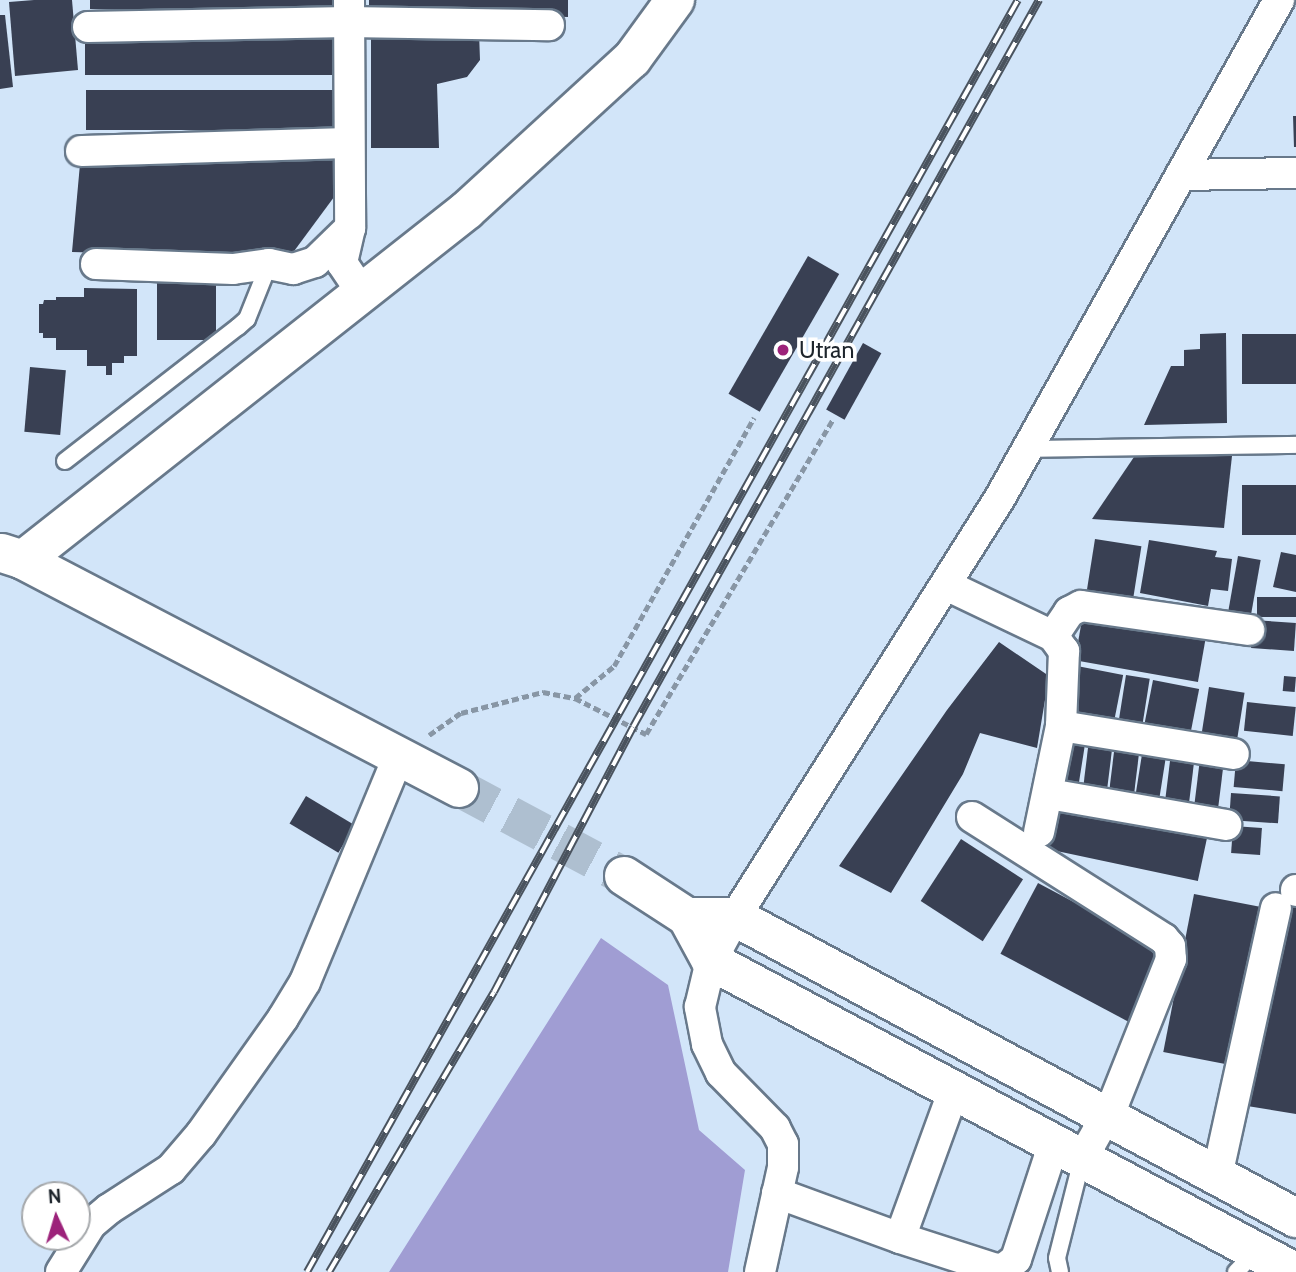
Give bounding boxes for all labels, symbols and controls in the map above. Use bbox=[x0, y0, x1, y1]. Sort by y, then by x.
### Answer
place label: Utran bbox=[799, 336, 854, 364]
marker: Utran bbox=[773, 340, 793, 360]
north arrow bbox=[21, 1181, 91, 1251]
text: N bbox=[47, 1185, 62, 1208]

